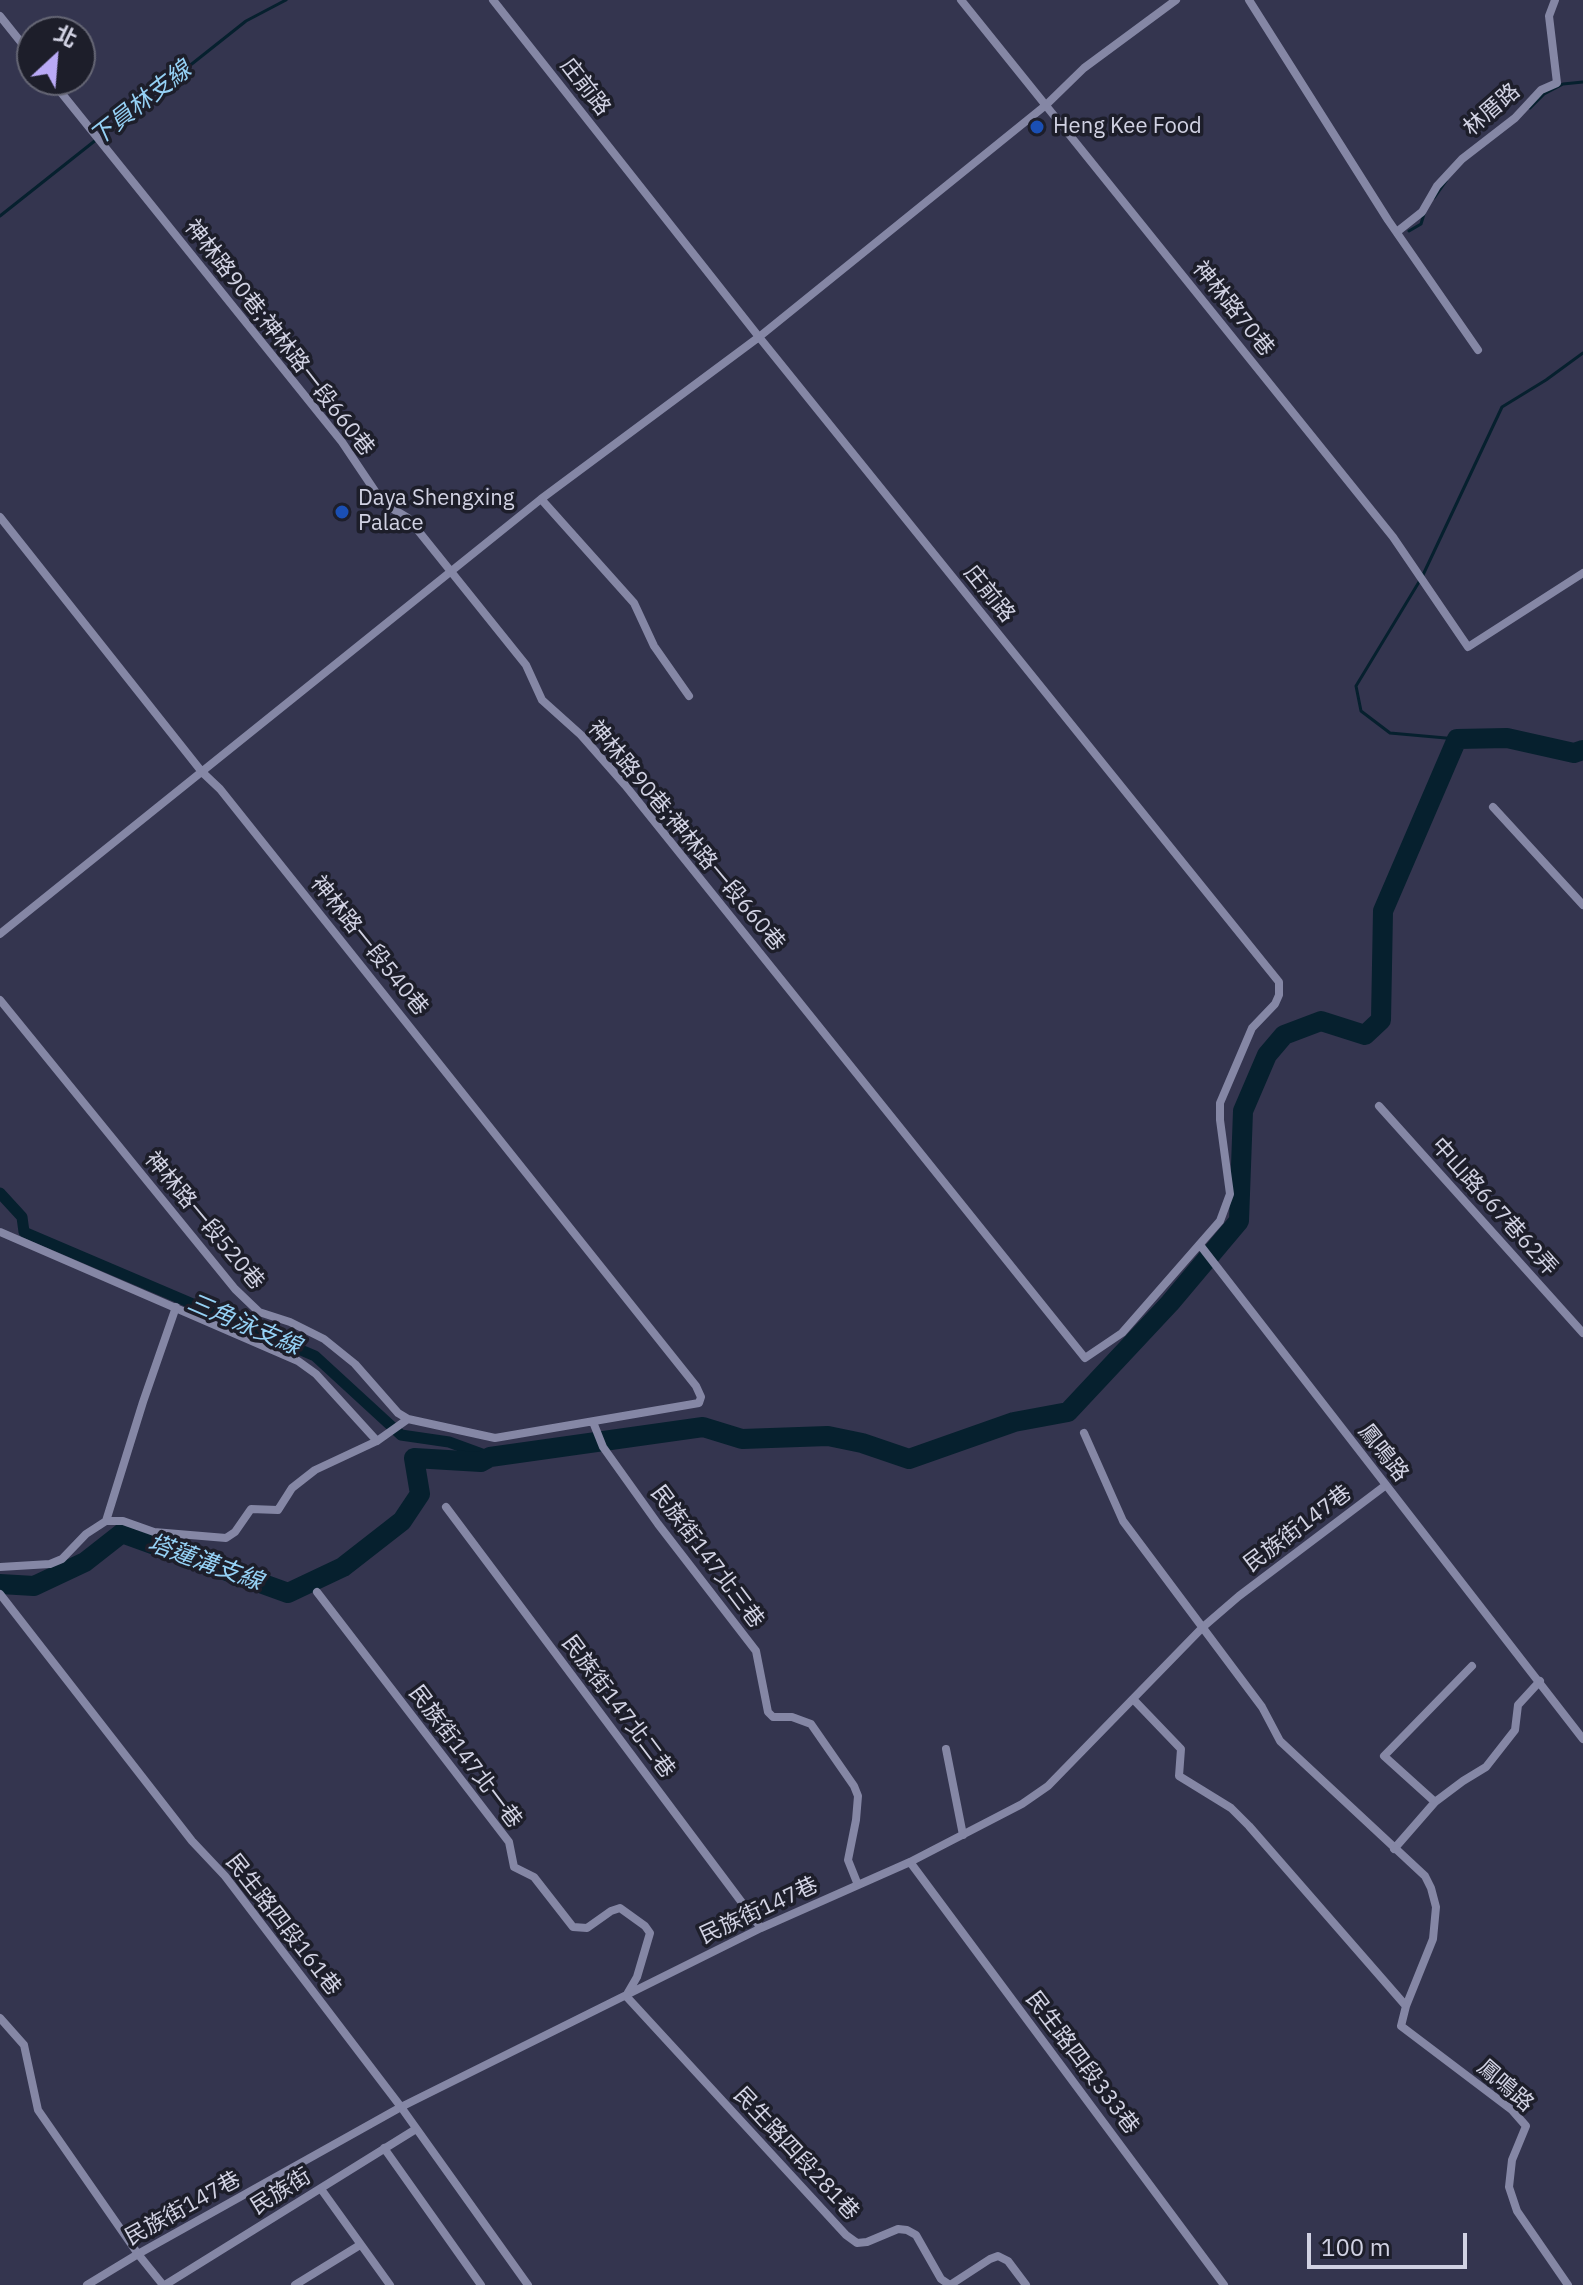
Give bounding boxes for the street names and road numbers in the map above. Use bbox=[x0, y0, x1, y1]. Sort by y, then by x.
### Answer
street label: 庄前路 bbox=[554, 53, 616, 121]
street label: 林厝路 bbox=[1458, 78, 1526, 142]
street label: 神林路90巷;神林路一段660巷 bbox=[179, 215, 379, 461]
street label: 神林路70巷 bbox=[1187, 256, 1279, 362]
street label: 庄前路 bbox=[958, 560, 1020, 628]
street label: 神林路90巷;神林路一段660巷 bbox=[582, 716, 790, 956]
street label: 神林路一段540巷 bbox=[305, 871, 433, 1021]
street label: 中山路667巷62弄 bbox=[1425, 1133, 1563, 1281]
street label: 神林路一段520巷 bbox=[139, 1147, 269, 1295]
street label: 鳳鳴路 bbox=[1352, 1419, 1414, 1487]
street label: 民族街147巷 bbox=[1239, 1480, 1357, 1578]
street label: 民族街147北三巷 bbox=[645, 1481, 769, 1633]
street label: 民族街147北二巷 bbox=[556, 1631, 680, 1783]
street label: 民族街147北一巷 bbox=[403, 1681, 527, 1833]
street label: 民生路四段161巷 bbox=[220, 1849, 346, 2001]
street label: 民族街147巷 bbox=[696, 1872, 822, 1950]
street label: 民生路四段333巷 bbox=[1020, 1987, 1144, 2139]
street label: 鳳鳴路 bbox=[1471, 2054, 1539, 2118]
street label: 民生路四段281巷 bbox=[728, 2082, 864, 2226]
street label: 民族街 bbox=[246, 2163, 316, 2221]
street label: 民族街147巷 bbox=[121, 2167, 245, 2251]

